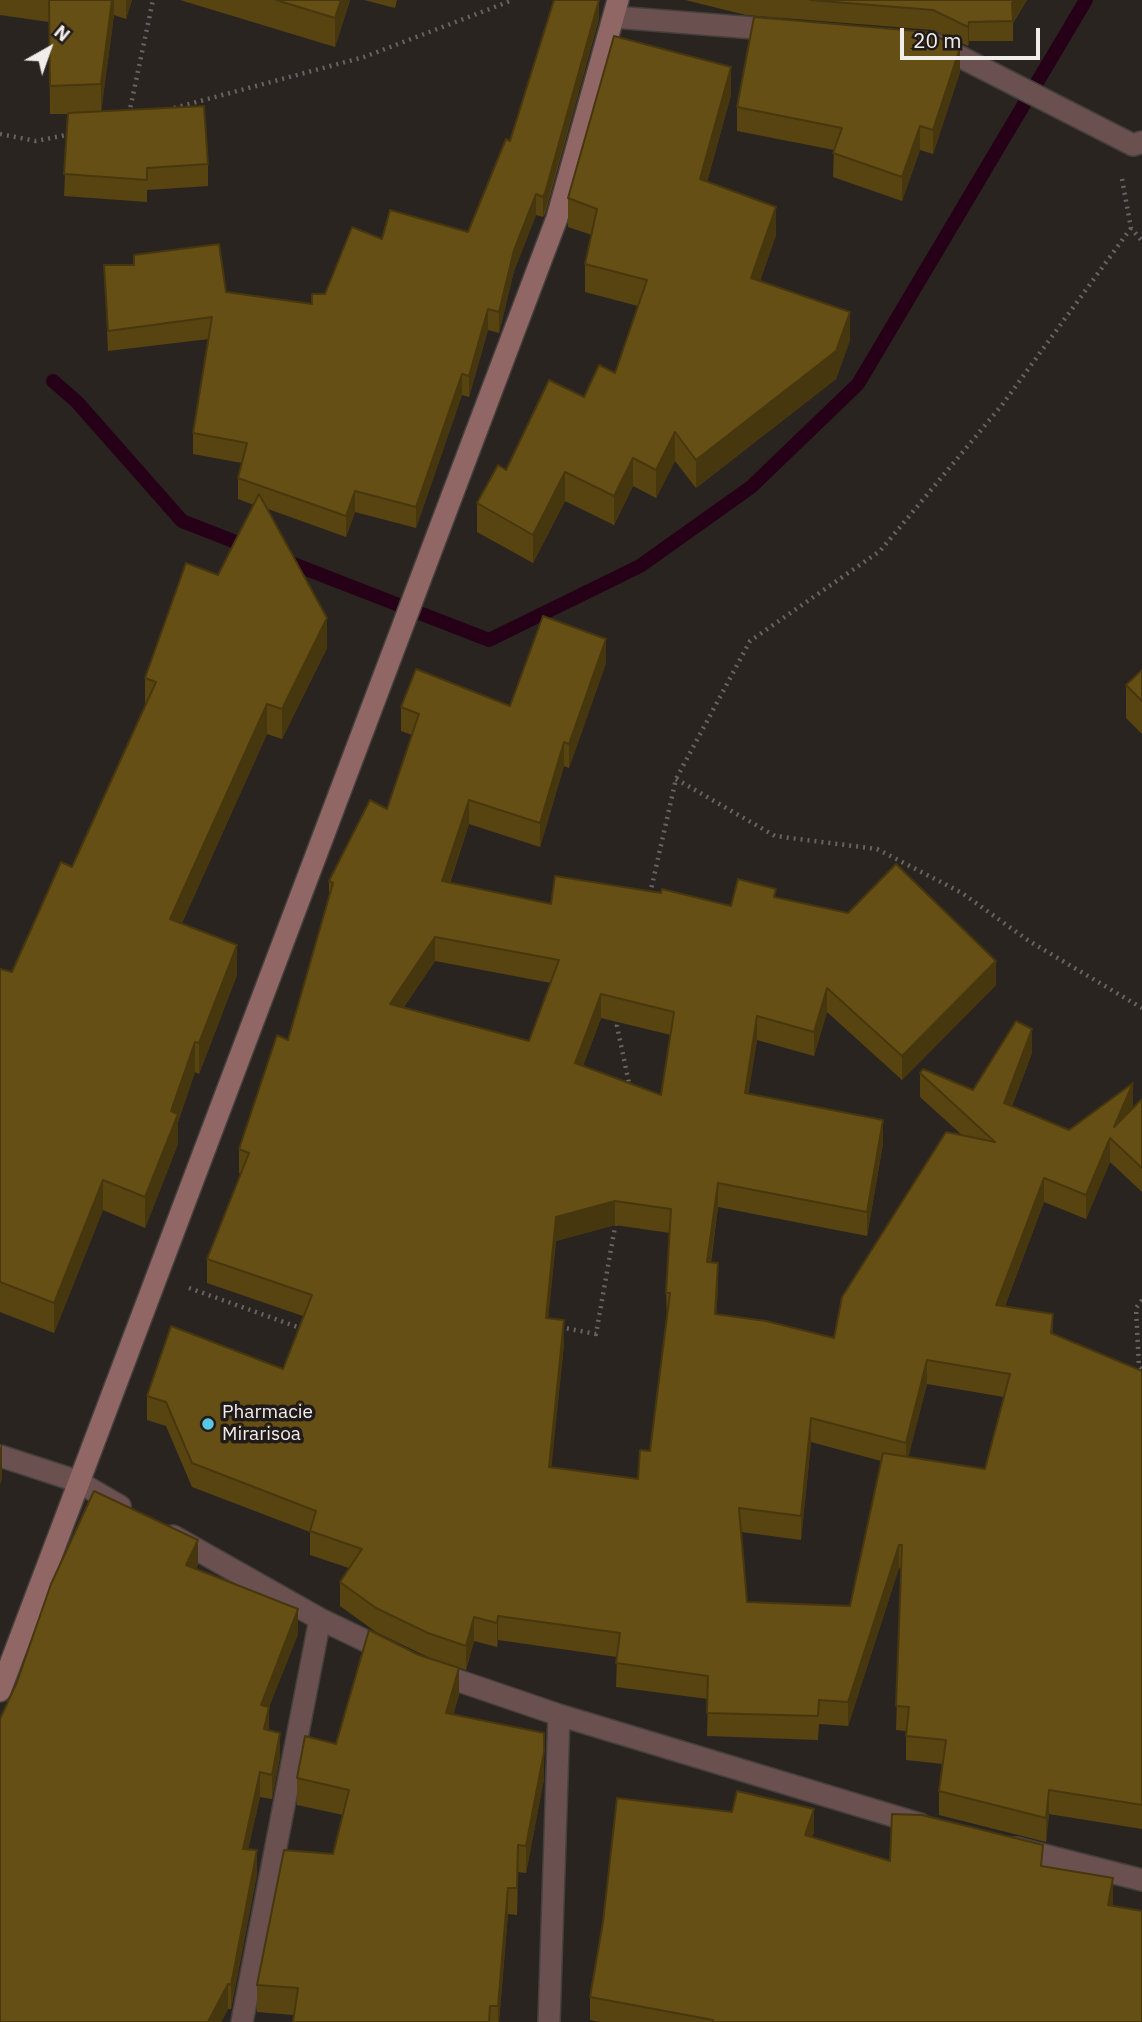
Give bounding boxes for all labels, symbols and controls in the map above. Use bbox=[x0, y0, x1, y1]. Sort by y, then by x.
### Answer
north arrow bbox=[14, 14, 84, 84]
scale bar bbox=[904, 14, 1044, 58]
text: N bbox=[50, 19, 75, 47]
text: 20 m bbox=[913, 26, 962, 54]
place label: Pharmacie Mirarisoa bbox=[222, 1402, 313, 1446]
marker: Pharmacie Mirarisoa bbox=[200, 1416, 216, 1432]

